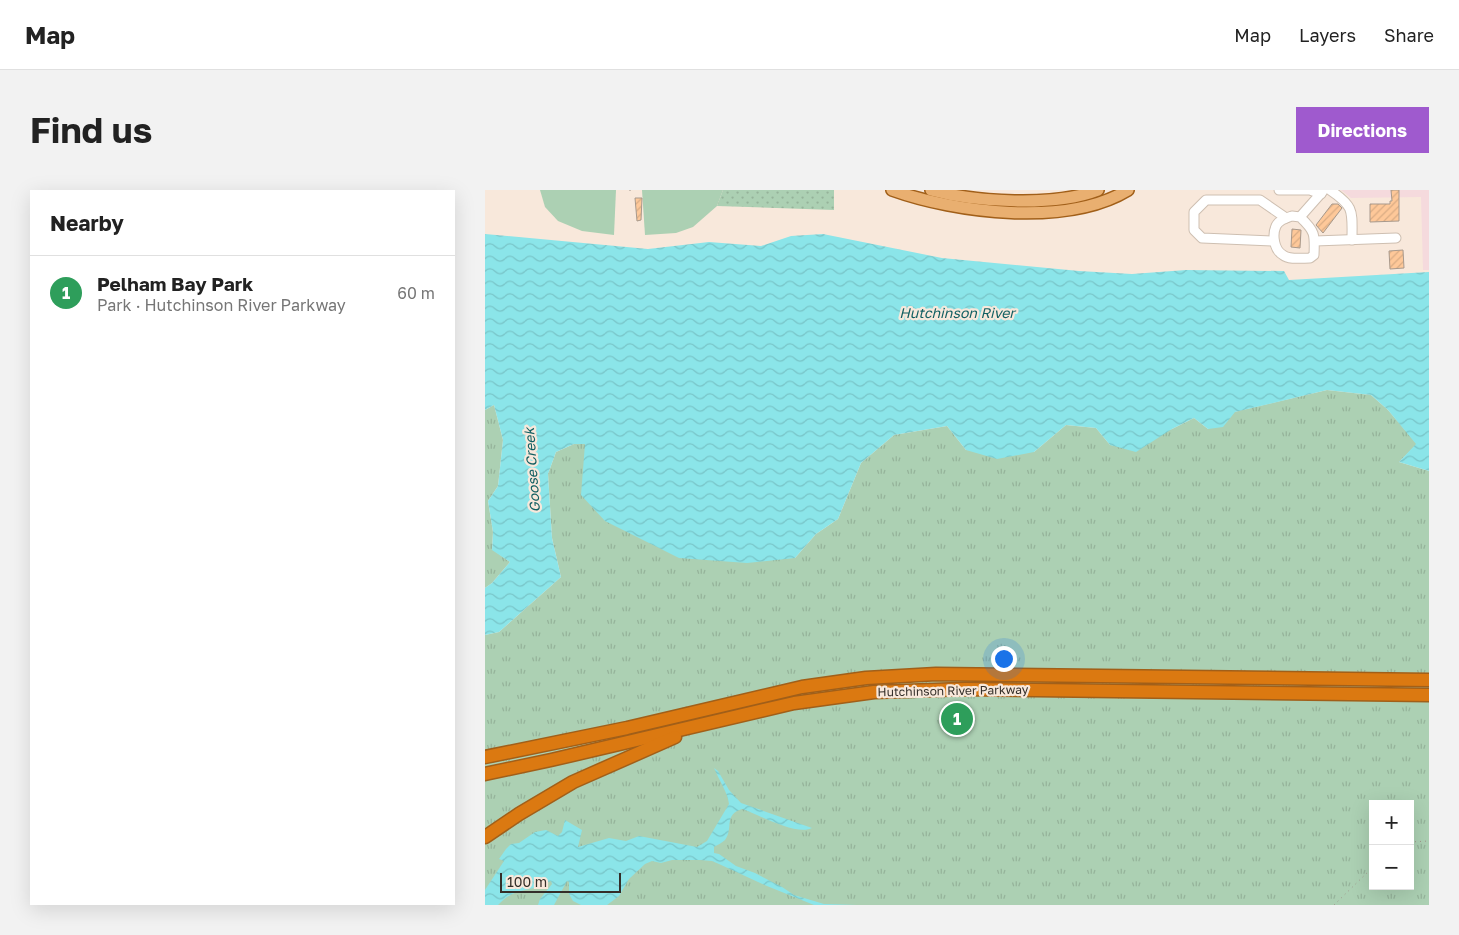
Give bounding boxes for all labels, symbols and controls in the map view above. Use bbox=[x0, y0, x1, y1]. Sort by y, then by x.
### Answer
text: Map bbox=[25, 20, 75, 49]
text: Map bbox=[1234, 24, 1271, 46]
text: Layers bbox=[1299, 24, 1356, 46]
text: Share bbox=[1384, 24, 1434, 46]
button: Directions bbox=[1296, 107, 1429, 153]
text: Find us bbox=[30, 109, 152, 151]
text: Nearby bbox=[50, 210, 124, 236]
text: Pelham Bay Park bbox=[97, 272, 253, 295]
text: 1 bbox=[62, 283, 70, 303]
text: 60 m bbox=[397, 283, 435, 303]
text: Park · Hutchinson River Parkway bbox=[97, 295, 346, 315]
water label: Hutchinson River bbox=[899, 304, 1017, 321]
water label: Goose Creek bbox=[520, 425, 543, 513]
your location bbox=[991, 646, 1017, 672]
street label: Hutchinson River Parkway bbox=[877, 682, 1029, 699]
pin: 1 bbox=[941, 700, 973, 738]
map controls bbox=[1369, 800, 1414, 890]
button: + bbox=[1369, 800, 1414, 845]
button: − bbox=[1369, 845, 1414, 890]
scale bar bbox=[500, 870, 621, 893]
text: 100 m bbox=[507, 873, 547, 890]

